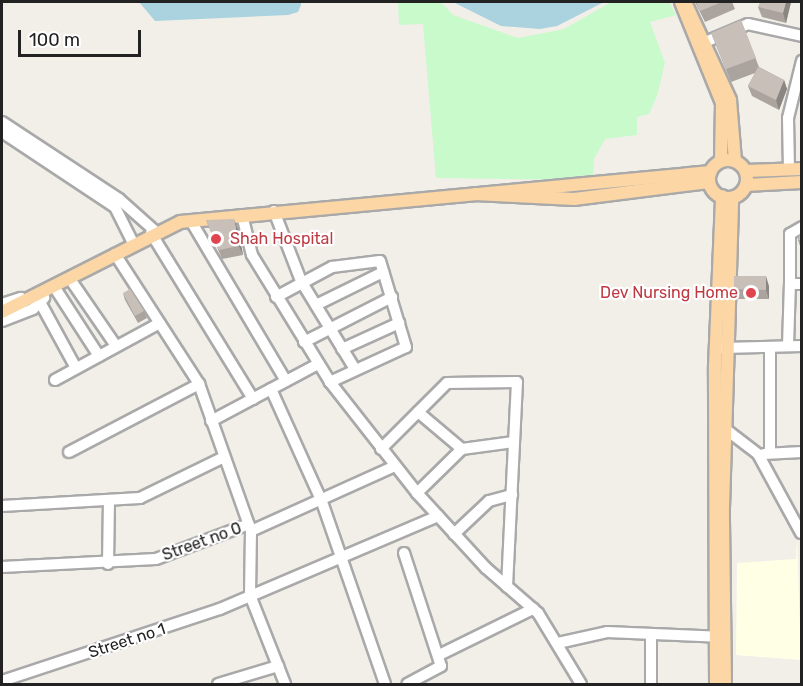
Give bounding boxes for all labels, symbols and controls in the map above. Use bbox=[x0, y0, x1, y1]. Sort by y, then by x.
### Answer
scale bar bbox=[21, 18, 144, 56]
text: 100 m bbox=[29, 29, 80, 51]
place label: Shah Hospital bbox=[230, 229, 333, 249]
marker: Shah Hospital bbox=[207, 230, 225, 248]
place label: Dev Nursing Home bbox=[600, 283, 738, 303]
marker: Dev Nursing Home bbox=[742, 284, 760, 302]
street label: Street no 0 bbox=[160, 519, 244, 565]
street label: Street no 1 bbox=[86, 620, 168, 662]

